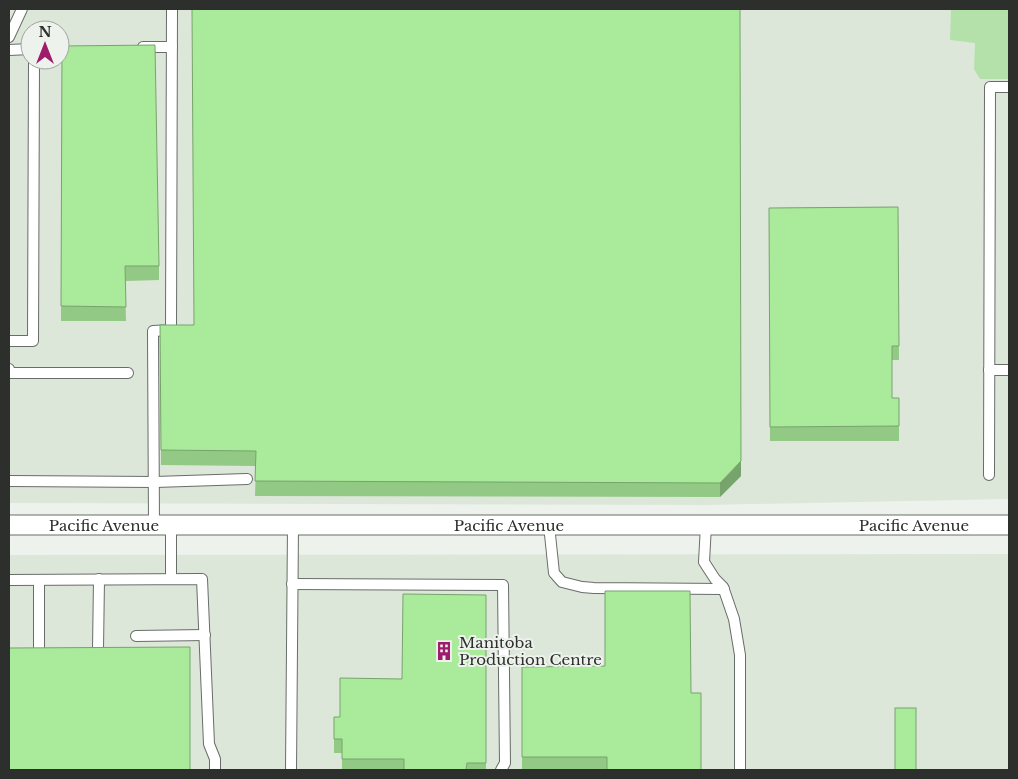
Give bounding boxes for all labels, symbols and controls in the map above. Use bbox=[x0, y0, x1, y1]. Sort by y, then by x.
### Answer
north arrow bbox=[20, 20, 70, 70]
text: N bbox=[38, 23, 52, 41]
street label: Pacific Avenue bbox=[49, 516, 159, 535]
street label: Pacific Avenue bbox=[454, 516, 564, 535]
street label: Pacific Avenue bbox=[859, 516, 969, 535]
place label: Manitoba Production Centre bbox=[459, 633, 602, 669]
building icon: Manitoba Production Centre bbox=[433, 640, 455, 662]

